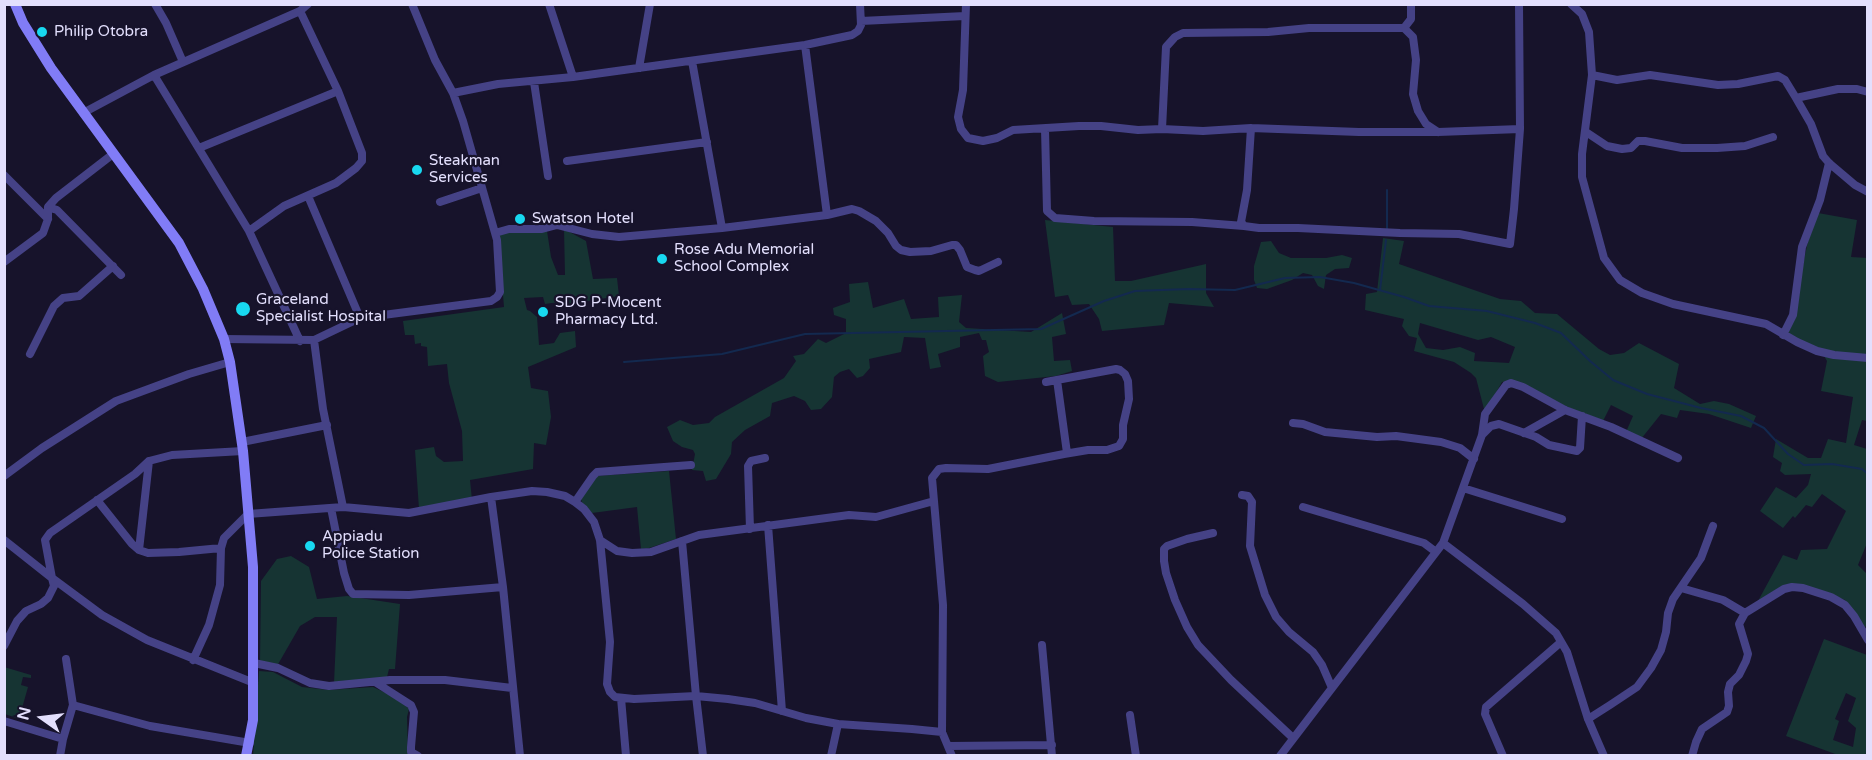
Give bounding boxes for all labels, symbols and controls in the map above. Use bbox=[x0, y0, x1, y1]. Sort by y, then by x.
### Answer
place label: Philip Otobra bbox=[54, 23, 148, 41]
marker: Philip Otobra bbox=[35, 25, 49, 39]
place label: Steakman Services bbox=[429, 152, 500, 187]
marker: Steakman Services bbox=[410, 163, 424, 177]
place label: Swatson Hotel bbox=[532, 210, 634, 228]
marker: Swatson Hotel bbox=[513, 212, 527, 226]
place label: Rose Adu Memorial School Complex bbox=[674, 241, 814, 276]
marker: Rose Adu Memorial School Complex bbox=[655, 252, 669, 266]
place label: Graceland Specialist Hospital bbox=[256, 291, 386, 326]
place label: SDG P-Mocent Pharmacy Ltd. bbox=[555, 294, 661, 329]
marker: Graceland Specialist Hospital bbox=[234, 300, 252, 318]
marker: SDG P-Mocent Pharmacy Ltd. bbox=[536, 305, 550, 319]
place label: Appiadu Police Station bbox=[322, 528, 419, 563]
marker: Appiadu Police Station bbox=[303, 539, 317, 553]
north arrow bbox=[12, 688, 72, 748]
text: N bbox=[13, 705, 36, 722]

